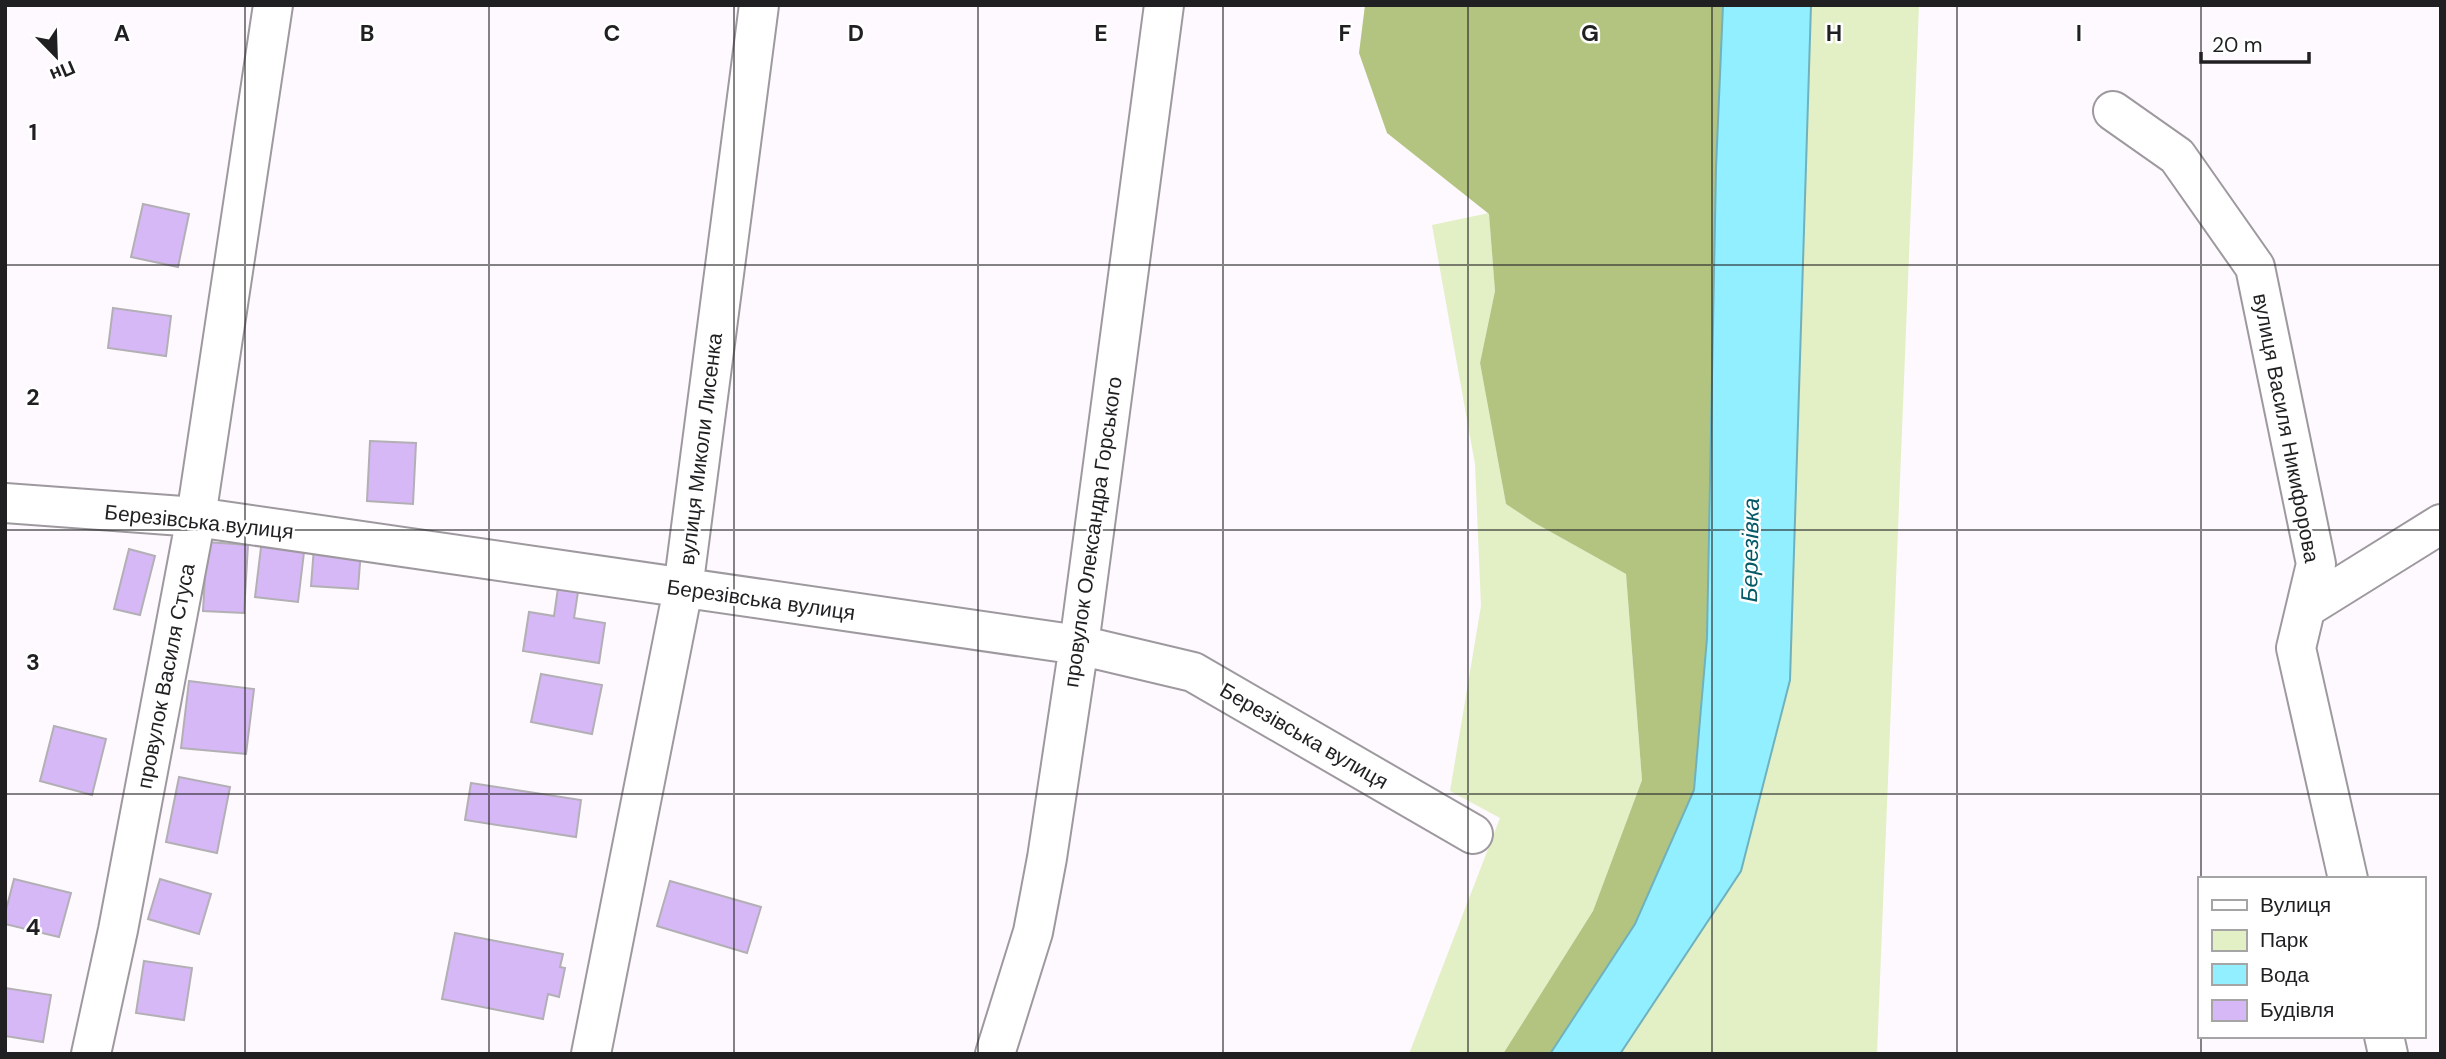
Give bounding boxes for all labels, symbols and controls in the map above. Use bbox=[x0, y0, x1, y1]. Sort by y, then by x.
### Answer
text: A bbox=[114, 18, 130, 48]
text: B bbox=[360, 18, 374, 48]
text: C bbox=[604, 18, 620, 48]
text: D bbox=[848, 18, 864, 48]
text: E bbox=[1094, 18, 1108, 48]
text: F bbox=[1339, 18, 1352, 48]
text: G bbox=[1581, 18, 1599, 48]
text: H bbox=[1826, 18, 1842, 48]
text: I bbox=[2076, 18, 2082, 48]
north arrow bbox=[21, 21, 91, 91]
scale bar bbox=[2201, 21, 2310, 65]
text: 20 m bbox=[2212, 31, 2263, 59]
text: Пн bbox=[46, 55, 79, 88]
text: 1 bbox=[29, 117, 37, 147]
street label: вулиця Василя Никифорова bbox=[2246, 291, 2326, 565]
street label: вулиця Миколи Лисенка bbox=[673, 331, 729, 567]
street label: провулок Олександра Горського bbox=[1057, 375, 1129, 689]
text: 2 bbox=[26, 382, 40, 412]
water label: Березівка bbox=[1734, 497, 1766, 603]
street label: Березівська вулиця bbox=[103, 498, 295, 546]
street label: провулок Василя Стуса bbox=[130, 561, 202, 791]
street label: Березівська вулиця bbox=[665, 573, 857, 627]
text: 3 bbox=[26, 647, 40, 677]
street label: Березівська вулиця bbox=[1215, 676, 1393, 796]
legend bbox=[2198, 877, 2425, 1038]
text: Вулиця bbox=[2260, 891, 2331, 919]
text: 4 bbox=[26, 912, 41, 942]
text: Парк bbox=[2260, 926, 2308, 954]
text: Вода bbox=[2260, 961, 2309, 989]
text: Будівля bbox=[2260, 996, 2334, 1024]

